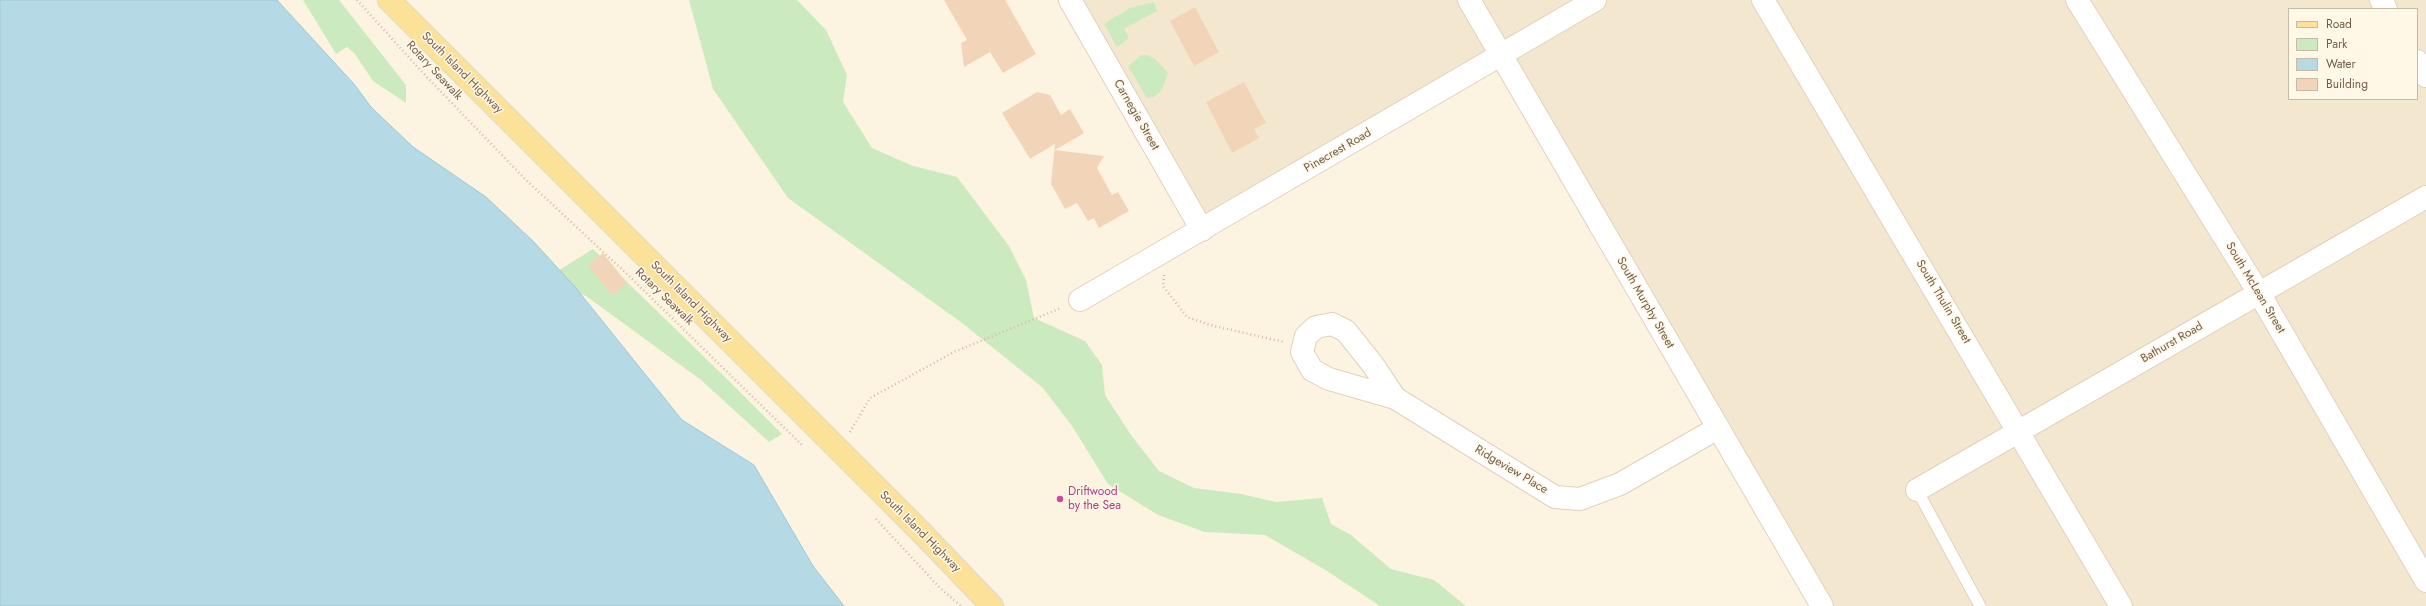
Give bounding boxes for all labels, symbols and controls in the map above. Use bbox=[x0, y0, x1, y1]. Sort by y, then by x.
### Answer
legend bbox=[2288, 8, 2418, 100]
text: Road bbox=[2326, 15, 2352, 33]
street label: South Island Highway bbox=[418, 29, 506, 117]
text: Park bbox=[2326, 35, 2347, 53]
street label: Rotary Seawalk bbox=[403, 38, 465, 104]
text: Water bbox=[2326, 55, 2356, 73]
text: Building bbox=[2326, 75, 2368, 93]
street label: Carnegie Street bbox=[1110, 77, 1162, 153]
street label: Pinecrest Road bbox=[1302, 126, 1374, 176]
street label: South McLean Street bbox=[2222, 240, 2288, 336]
street label: South Murphy Street bbox=[1613, 255, 1677, 351]
street label: South Island Highway bbox=[647, 258, 735, 346]
street label: South Thulin Street bbox=[1912, 258, 1974, 346]
street label: Rotary Seawalk bbox=[632, 266, 696, 328]
street label: Bathurst Road bbox=[2138, 319, 2206, 367]
street label: Ridgeview Place bbox=[1472, 443, 1550, 497]
place label: Driftwood by the Sea bbox=[1068, 485, 1121, 513]
street label: South Island Highway bbox=[876, 488, 964, 576]
marker: Driftwood by the Sea bbox=[1055, 494, 1065, 504]

